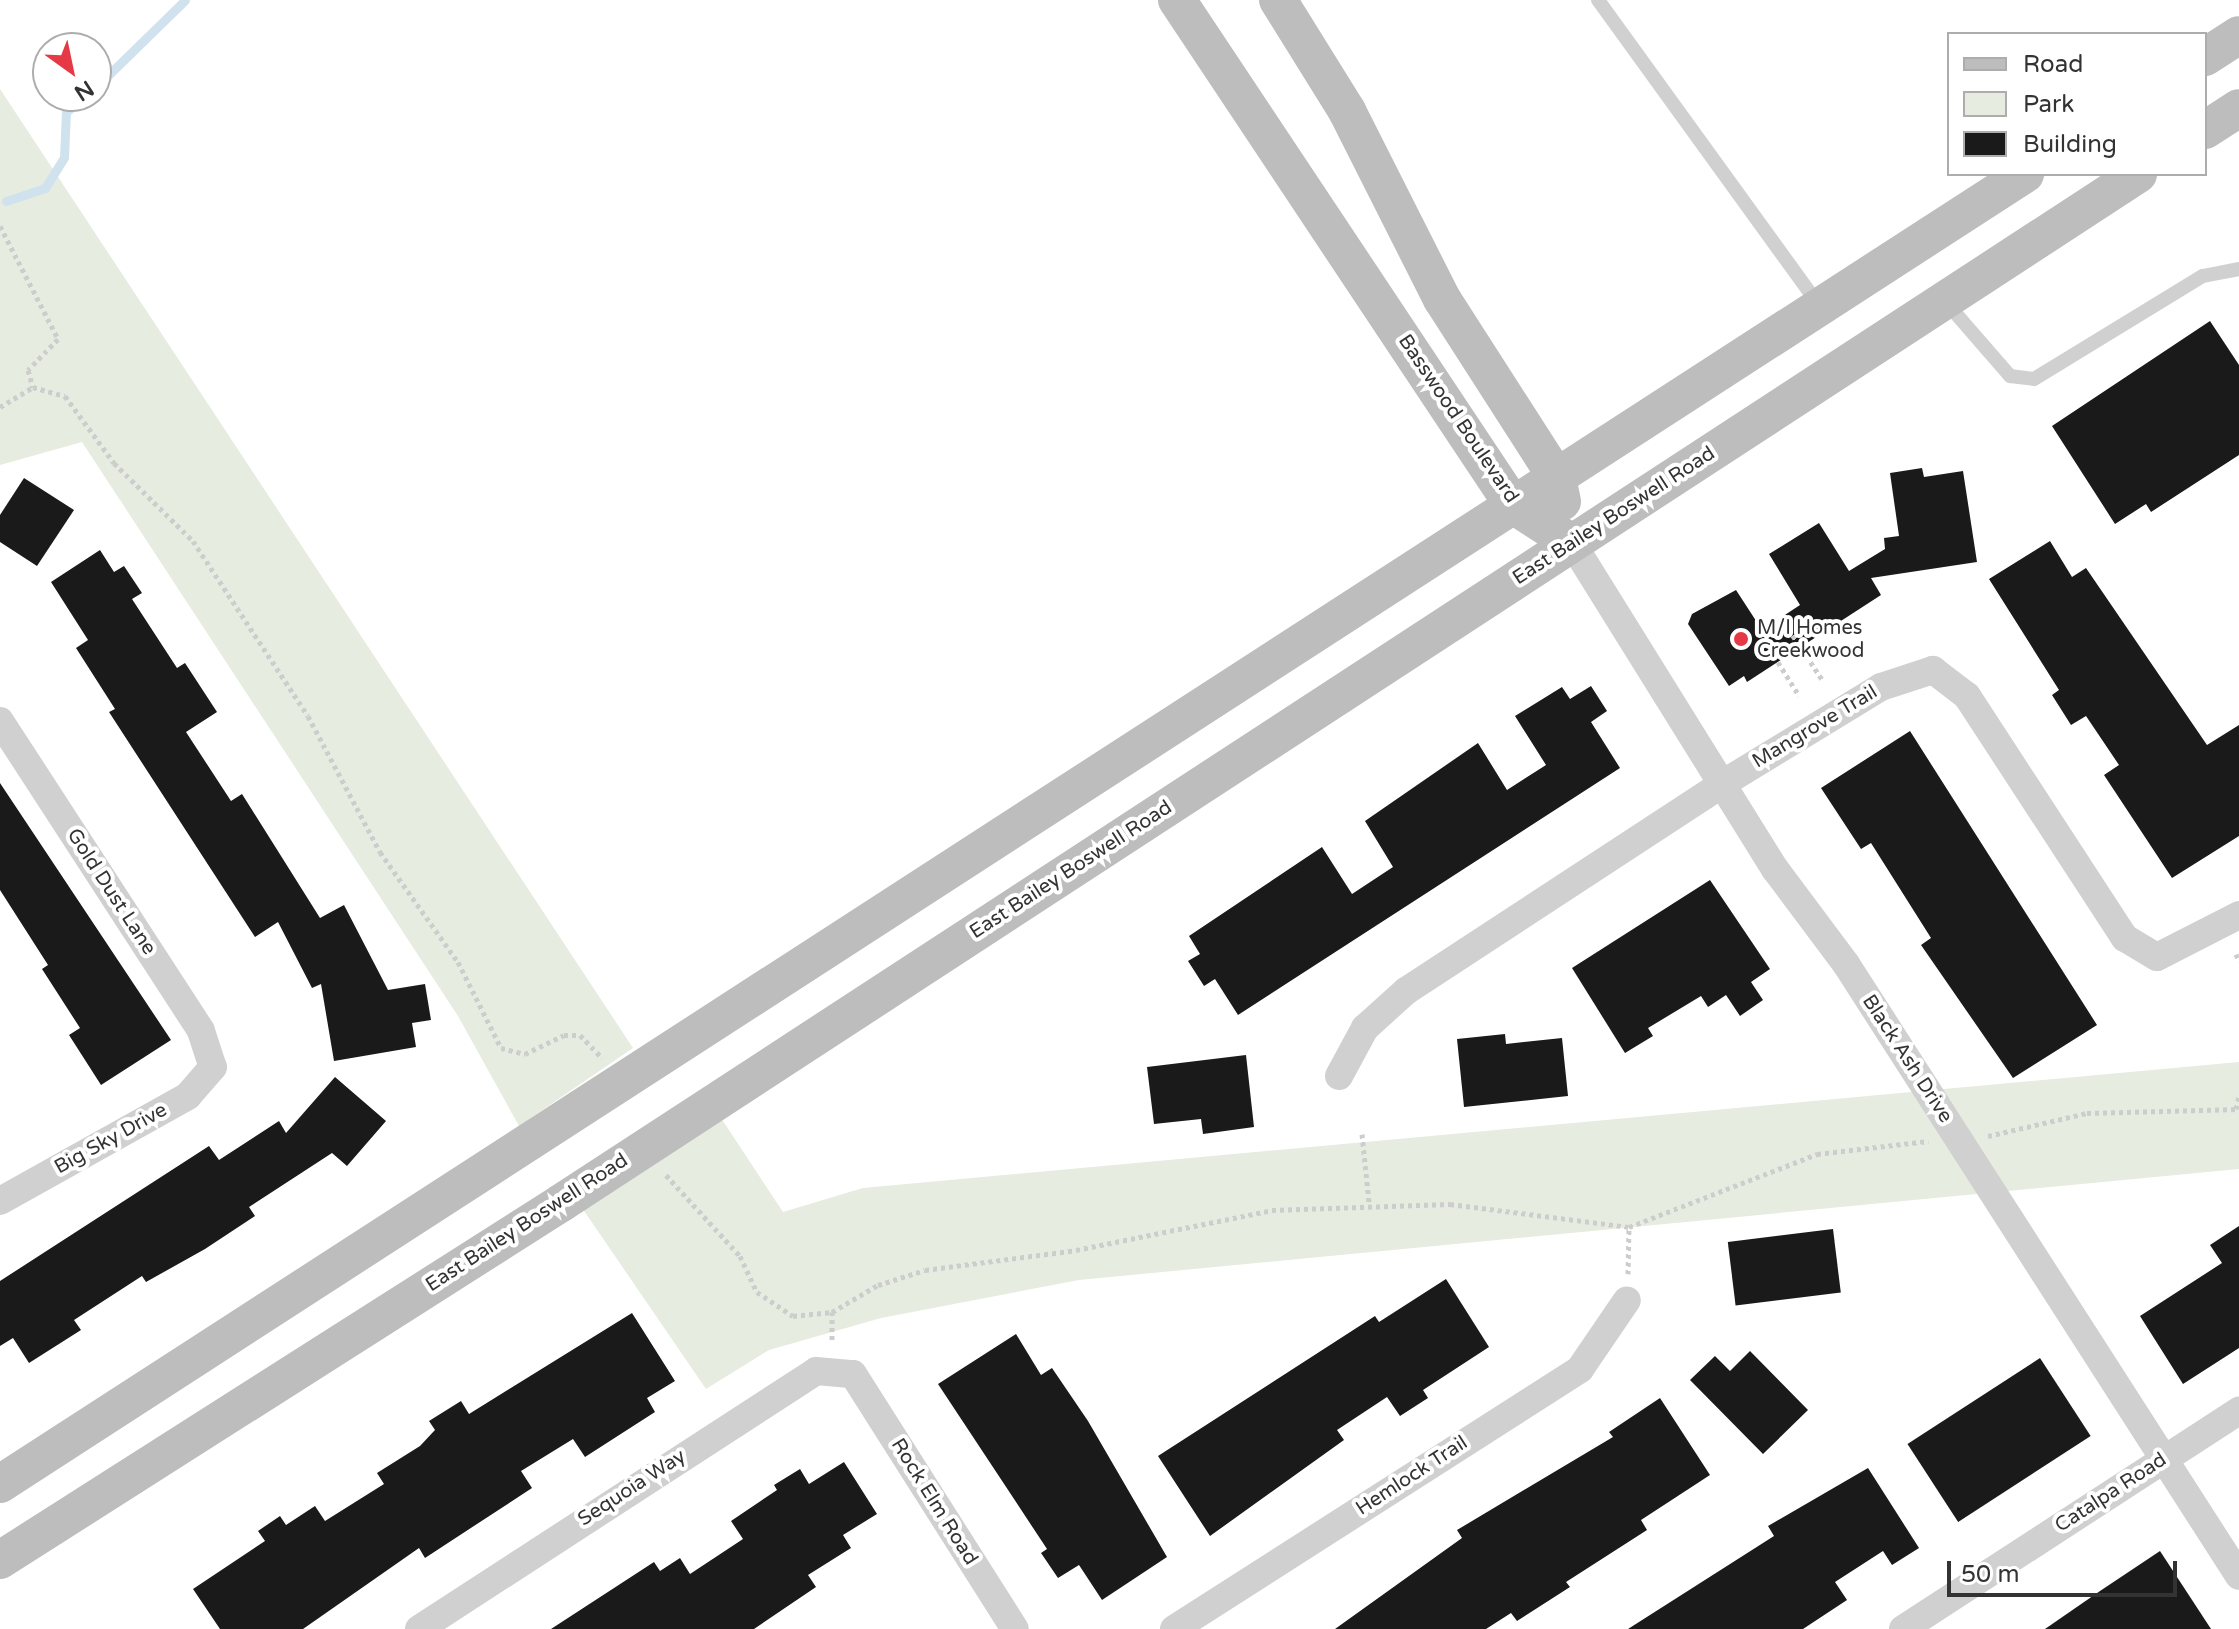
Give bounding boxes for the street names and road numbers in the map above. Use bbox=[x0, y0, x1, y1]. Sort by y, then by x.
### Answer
street label: Basswood Boulevard bbox=[1393, 330, 1523, 508]
street label: East Bailey Boswell Road bbox=[1508, 442, 1720, 590]
street label: Mangrove Trail bbox=[1748, 680, 1882, 774]
street label: East Bailey Boswell Road bbox=[965, 796, 1177, 944]
street label: Gold Dust Lane bbox=[61, 824, 161, 960]
street label: Black Ash Drive bbox=[1857, 990, 1957, 1128]
street label: Big Sky Drive bbox=[51, 1098, 171, 1180]
street label: East Bailey Boswell Road bbox=[421, 1149, 633, 1297]
street label: Hemlock Trail bbox=[1352, 1431, 1472, 1521]
street label: Rock Elm Road bbox=[885, 1434, 983, 1570]
street label: Sequoia Way bbox=[574, 1444, 690, 1532]
street label: Catalpa Road bbox=[2051, 1448, 2171, 1538]

